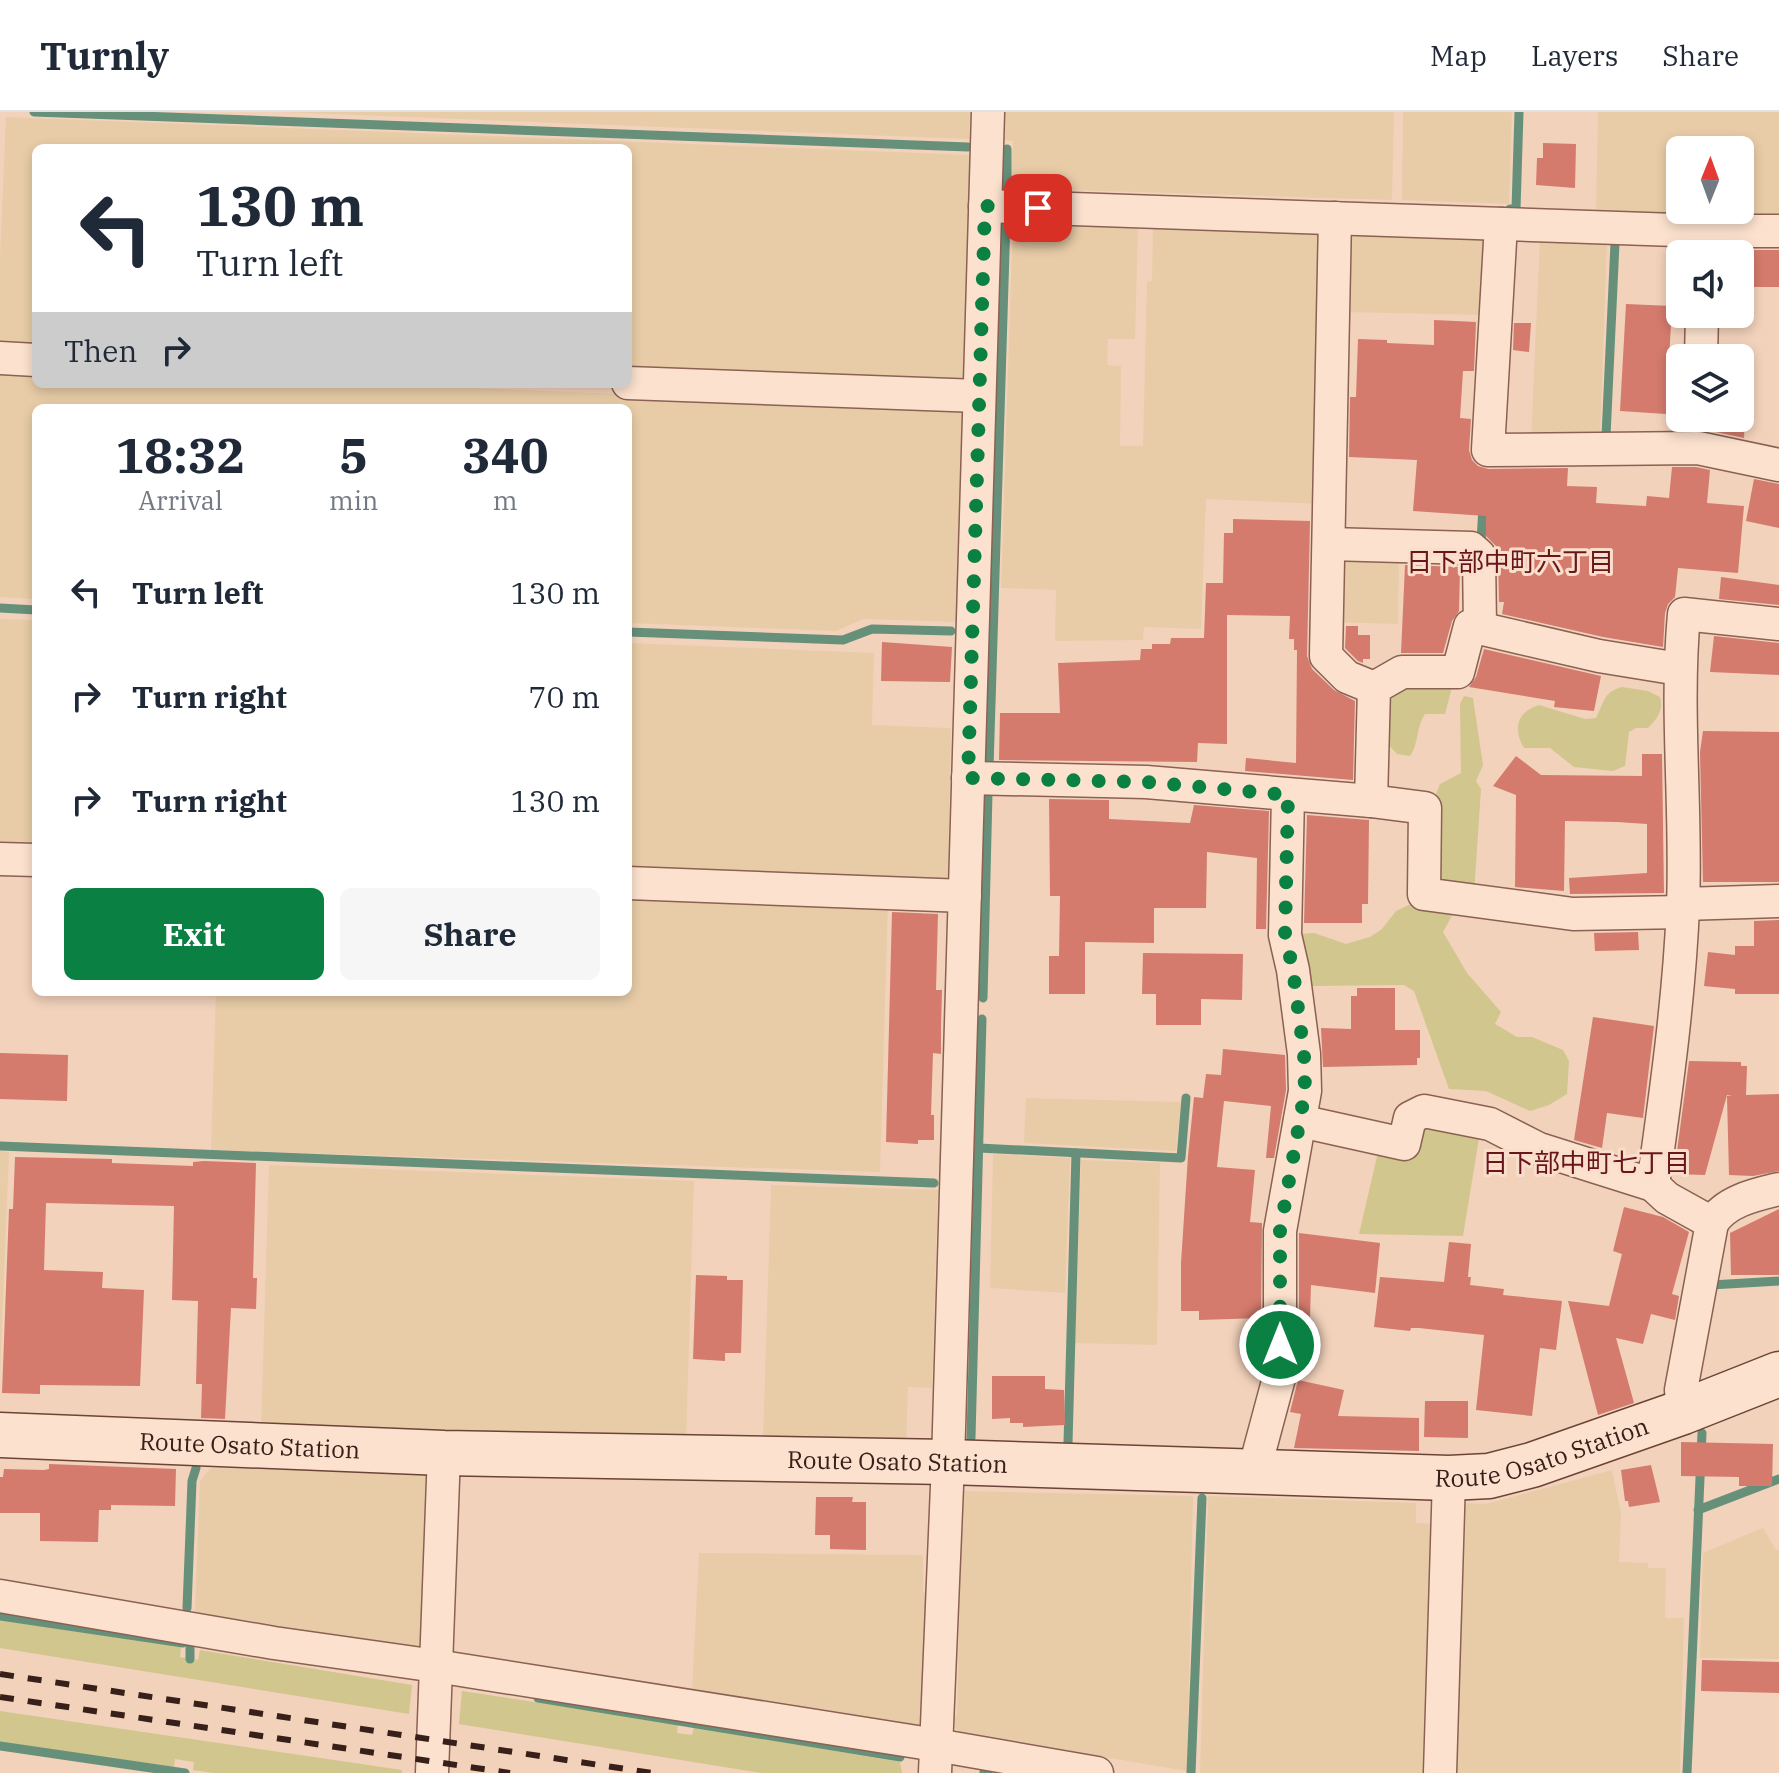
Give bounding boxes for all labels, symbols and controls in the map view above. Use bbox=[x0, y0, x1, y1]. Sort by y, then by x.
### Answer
text: Turnly bbox=[40, 31, 169, 80]
text: Map bbox=[1430, 37, 1487, 74]
text: Layers bbox=[1531, 37, 1618, 74]
text: Share bbox=[1662, 37, 1739, 74]
north arrow bbox=[1666, 136, 1754, 224]
map controls bbox=[1666, 136, 1754, 432]
text: 130 m bbox=[196, 169, 364, 241]
pin bbox=[1004, 174, 1072, 242]
icon: left bbox=[64, 176, 168, 280]
icon: arrive bbox=[1016, 186, 1060, 230]
text: Turn left bbox=[196, 239, 343, 286]
button: sound bbox=[1666, 240, 1754, 328]
icon: right bbox=[154, 328, 198, 372]
text: Then bbox=[64, 331, 138, 370]
button: layers bbox=[1666, 344, 1754, 432]
text: 18:32 bbox=[116, 424, 245, 486]
text: 5 bbox=[339, 424, 368, 486]
text: 340 bbox=[462, 424, 548, 486]
text: Arrival bbox=[138, 483, 223, 517]
text: min bbox=[329, 483, 378, 517]
text: m bbox=[493, 483, 518, 517]
district label: 日下部中町六丁目 bbox=[1406, 544, 1614, 578]
icon: left bbox=[64, 570, 108, 614]
text: Turn left bbox=[132, 573, 264, 612]
text: 130 m bbox=[510, 573, 600, 612]
icon: right bbox=[64, 674, 108, 718]
text: Turn right bbox=[132, 677, 287, 716]
text: 70 m bbox=[528, 677, 600, 716]
icon: right bbox=[64, 778, 108, 822]
text: Turn right bbox=[132, 781, 287, 820]
text: 130 m bbox=[510, 781, 600, 820]
button: Exit bbox=[64, 888, 324, 980]
button: Share bbox=[340, 888, 600, 980]
district label: 日下部中町七丁目 bbox=[1482, 1145, 1690, 1179]
position arrow bbox=[1238, 1303, 1322, 1387]
street label: Route Osato Station bbox=[1434, 1409, 1653, 1494]
street label: Route Osato Station bbox=[139, 1425, 361, 1466]
street label: Route Osato Station bbox=[787, 1443, 1009, 1480]

